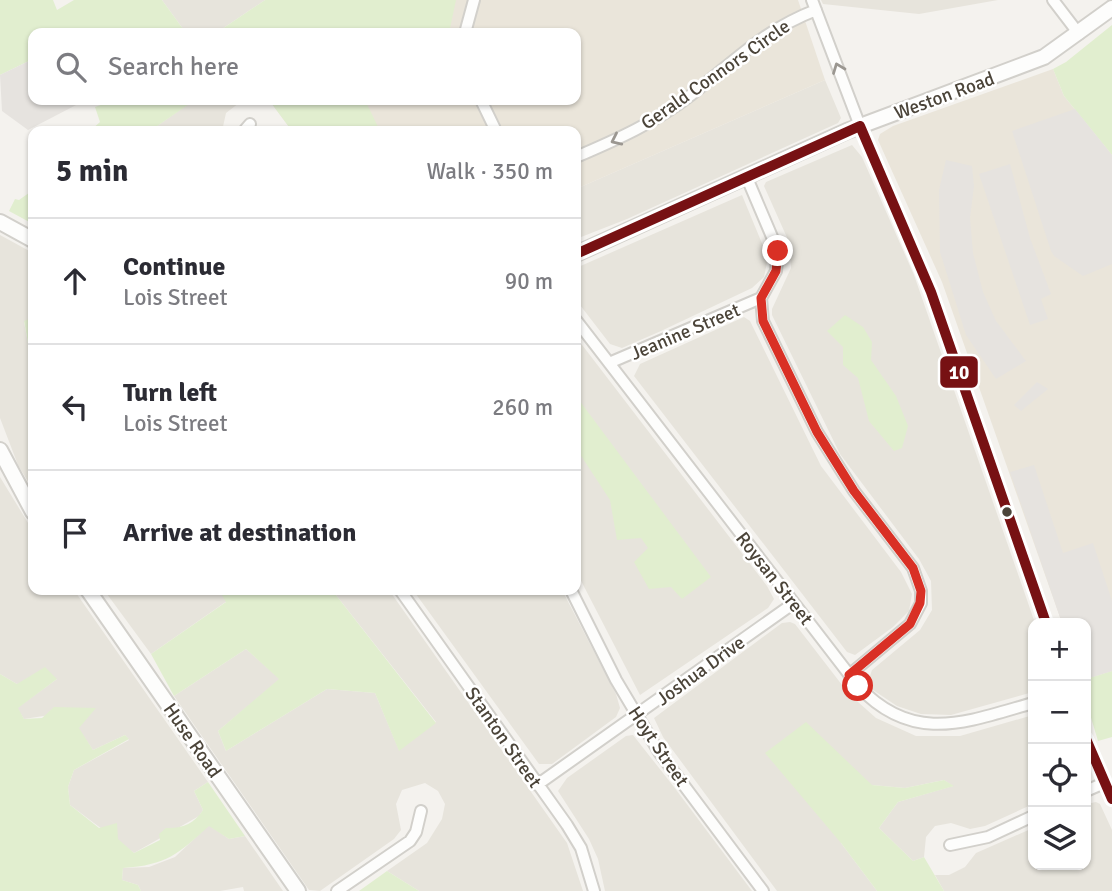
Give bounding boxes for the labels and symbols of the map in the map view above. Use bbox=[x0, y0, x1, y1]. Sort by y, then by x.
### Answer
street label: Gerald Connors Circle bbox=[636, 14, 795, 135]
one-way arrow bbox=[832, 63, 846, 75]
street label: Weston Road bbox=[891, 67, 998, 125]
one-way arrow bbox=[611, 132, 623, 146]
route end bbox=[762, 235, 793, 266]
street label: Jeanine Street bbox=[627, 298, 744, 366]
line badge: 10 bbox=[939, 355, 979, 389]
text: 10 bbox=[949, 361, 969, 385]
unlabelled marker bbox=[1000, 505, 1014, 519]
street label: Roysan Street bbox=[730, 527, 818, 630]
street label: Joshua Drive bbox=[652, 631, 750, 711]
route start bbox=[842, 670, 873, 701]
street label: Stanton Street bbox=[460, 683, 547, 793]
street label: Huse Road bbox=[158, 699, 227, 783]
street label: Hoyt Street bbox=[623, 702, 694, 792]

